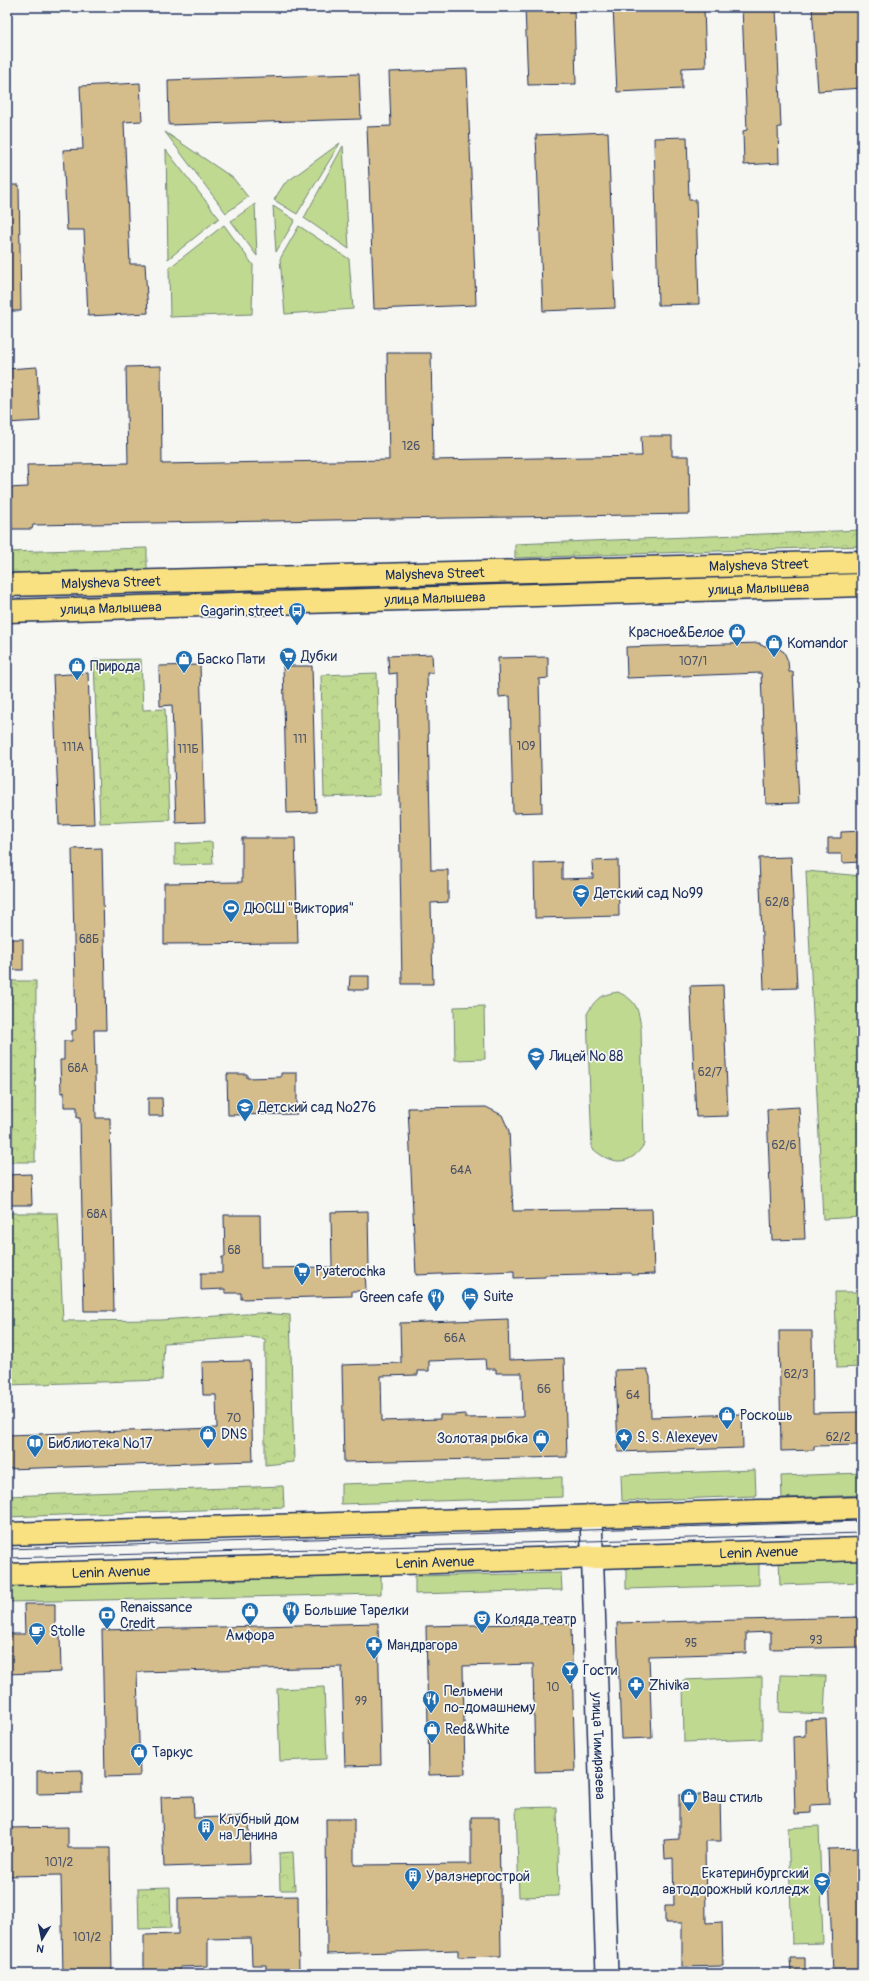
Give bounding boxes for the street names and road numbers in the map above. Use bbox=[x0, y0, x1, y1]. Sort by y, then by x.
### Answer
street label: Malysheva Street bbox=[709, 555, 809, 575]
street label: Malysheva Street bbox=[385, 564, 485, 584]
street label: Malysheva Street bbox=[61, 573, 161, 593]
street label: улица Малышева bbox=[707, 579, 809, 599]
street label: улица Малышева bbox=[383, 588, 486, 609]
street label: улица Малышева bbox=[59, 598, 162, 618]
street label: Lenin Avenue bbox=[719, 1543, 798, 1562]
street label: Lenin Avenue bbox=[395, 1553, 475, 1572]
street label: Lenin Avenue bbox=[71, 1563, 151, 1582]
street label: улица Тимирязева bbox=[588, 1691, 609, 1800]

